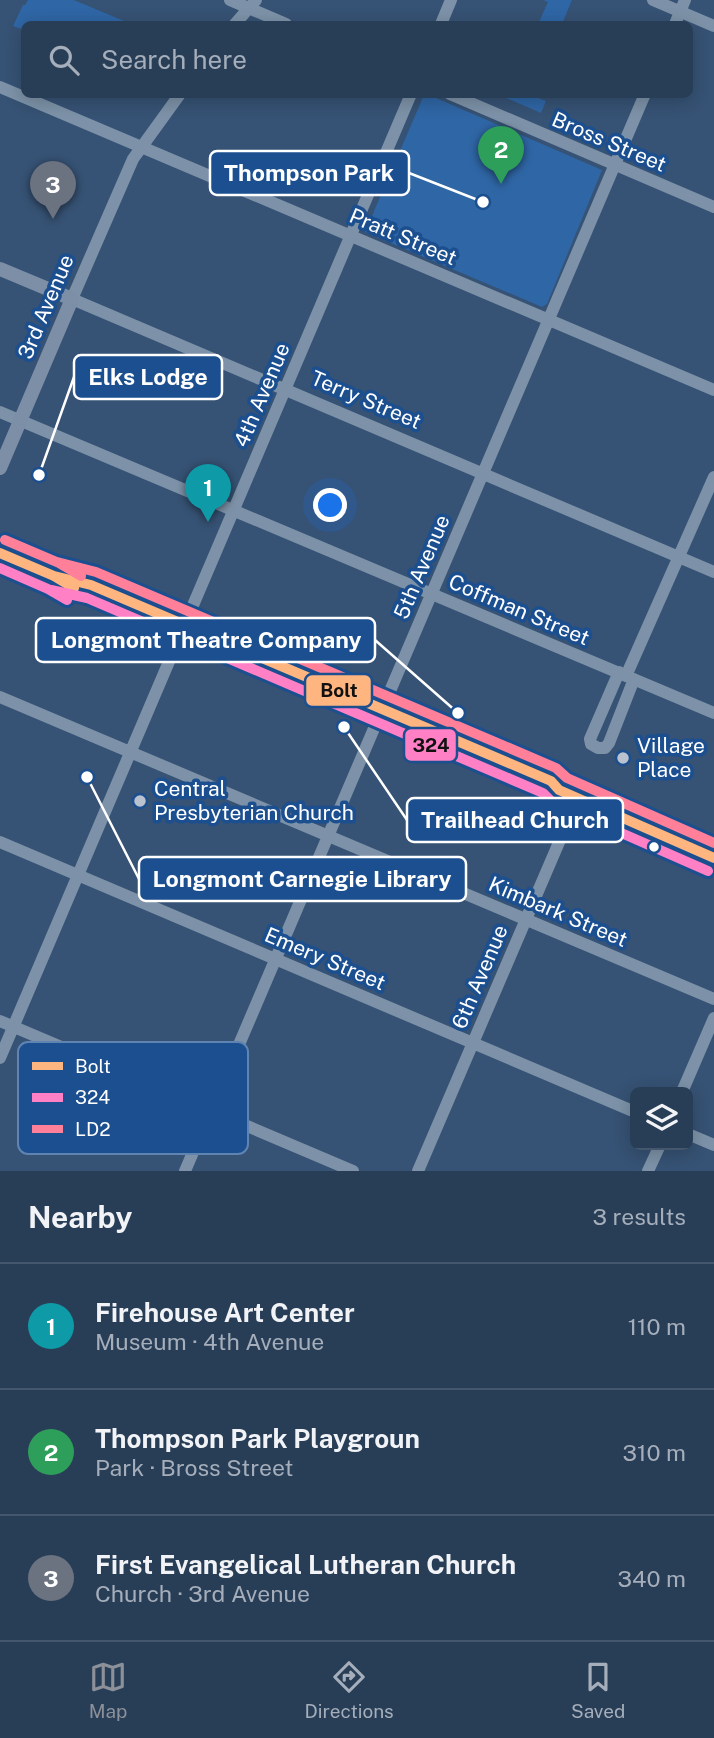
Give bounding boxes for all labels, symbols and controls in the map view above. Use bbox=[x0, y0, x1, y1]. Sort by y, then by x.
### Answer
search box bbox=[21, 21, 693, 98]
icon: search bbox=[45, 41, 83, 79]
text: Search here bbox=[101, 44, 247, 75]
street label: Bross Street bbox=[548, 106, 670, 177]
pin: 2 bbox=[478, 126, 524, 184]
callout: Thompson Park bbox=[210, 151, 409, 195]
text: Thompson Park bbox=[224, 159, 394, 186]
pin: 3 bbox=[30, 161, 76, 219]
street label: Pratt Street bbox=[346, 203, 461, 270]
street label: 3rd Avenue bbox=[12, 251, 79, 363]
street label: 4th Avenue bbox=[228, 339, 295, 451]
callout: Elks Lodge bbox=[74, 355, 222, 399]
text: Elks Lodge bbox=[88, 363, 208, 390]
street label: Terry Street bbox=[307, 365, 425, 434]
pin: 1 bbox=[185, 464, 231, 522]
your location bbox=[313, 488, 347, 522]
street label: 5th Avenue bbox=[388, 511, 455, 623]
street label: Coffman Street bbox=[445, 569, 593, 650]
callout: Longmont Theatre Company bbox=[36, 618, 375, 662]
text: Longmont Theatre Company bbox=[51, 626, 361, 653]
line badge: Bolt bbox=[305, 674, 372, 707]
text: Bolt bbox=[320, 679, 358, 701]
line badge: 324 bbox=[404, 728, 457, 762]
place label: Village Place bbox=[637, 733, 705, 782]
text: 324 bbox=[412, 734, 450, 756]
marker: Village Place bbox=[615, 750, 631, 766]
place label: Central Presbyterian Church bbox=[154, 776, 354, 825]
marker: Central Presbyterian Church bbox=[132, 793, 148, 809]
callout: Trailhead Church bbox=[407, 798, 623, 842]
text: Trailhead Church bbox=[421, 806, 609, 833]
unlabelled marker bbox=[647, 840, 661, 854]
callout: Longmont Carnegie Library bbox=[139, 857, 466, 901]
text: Longmont Carnegie Library bbox=[152, 865, 452, 892]
street label: Kimbark Street bbox=[485, 871, 631, 952]
street label: 6th Avenue bbox=[446, 921, 513, 1033]
street label: Emery Street bbox=[261, 922, 389, 995]
legend bbox=[18, 1042, 248, 1154]
text: Bolt bbox=[75, 1055, 111, 1077]
text: 324 bbox=[75, 1086, 110, 1108]
map controls bbox=[630, 1087, 693, 1150]
button: layers bbox=[630, 1087, 693, 1150]
text: LD2 bbox=[75, 1118, 110, 1140]
text: Nearby bbox=[28, 1199, 132, 1235]
text: 3 results bbox=[592, 1203, 686, 1230]
text: Firehouse Art Center bbox=[95, 1297, 355, 1328]
text: 1 bbox=[46, 1313, 56, 1340]
text: 110 m bbox=[628, 1313, 686, 1340]
text: Museum · 4th Avenue bbox=[95, 1328, 324, 1355]
text: Thompson Park Playgroun bbox=[95, 1423, 420, 1454]
text: 2 bbox=[44, 1439, 58, 1466]
text: 310 m bbox=[623, 1439, 686, 1466]
text: Park · Bross Street bbox=[95, 1454, 293, 1481]
text: First Evangelical Lutheran Church bbox=[95, 1549, 516, 1580]
text: 3 bbox=[43, 1565, 59, 1592]
text: 340 m bbox=[618, 1565, 686, 1592]
text: Church · 3rd Avenue bbox=[95, 1580, 310, 1607]
tab: Map bbox=[89, 1658, 127, 1722]
tab: Directions bbox=[304, 1658, 394, 1722]
tab: Saved bbox=[571, 1658, 625, 1722]

